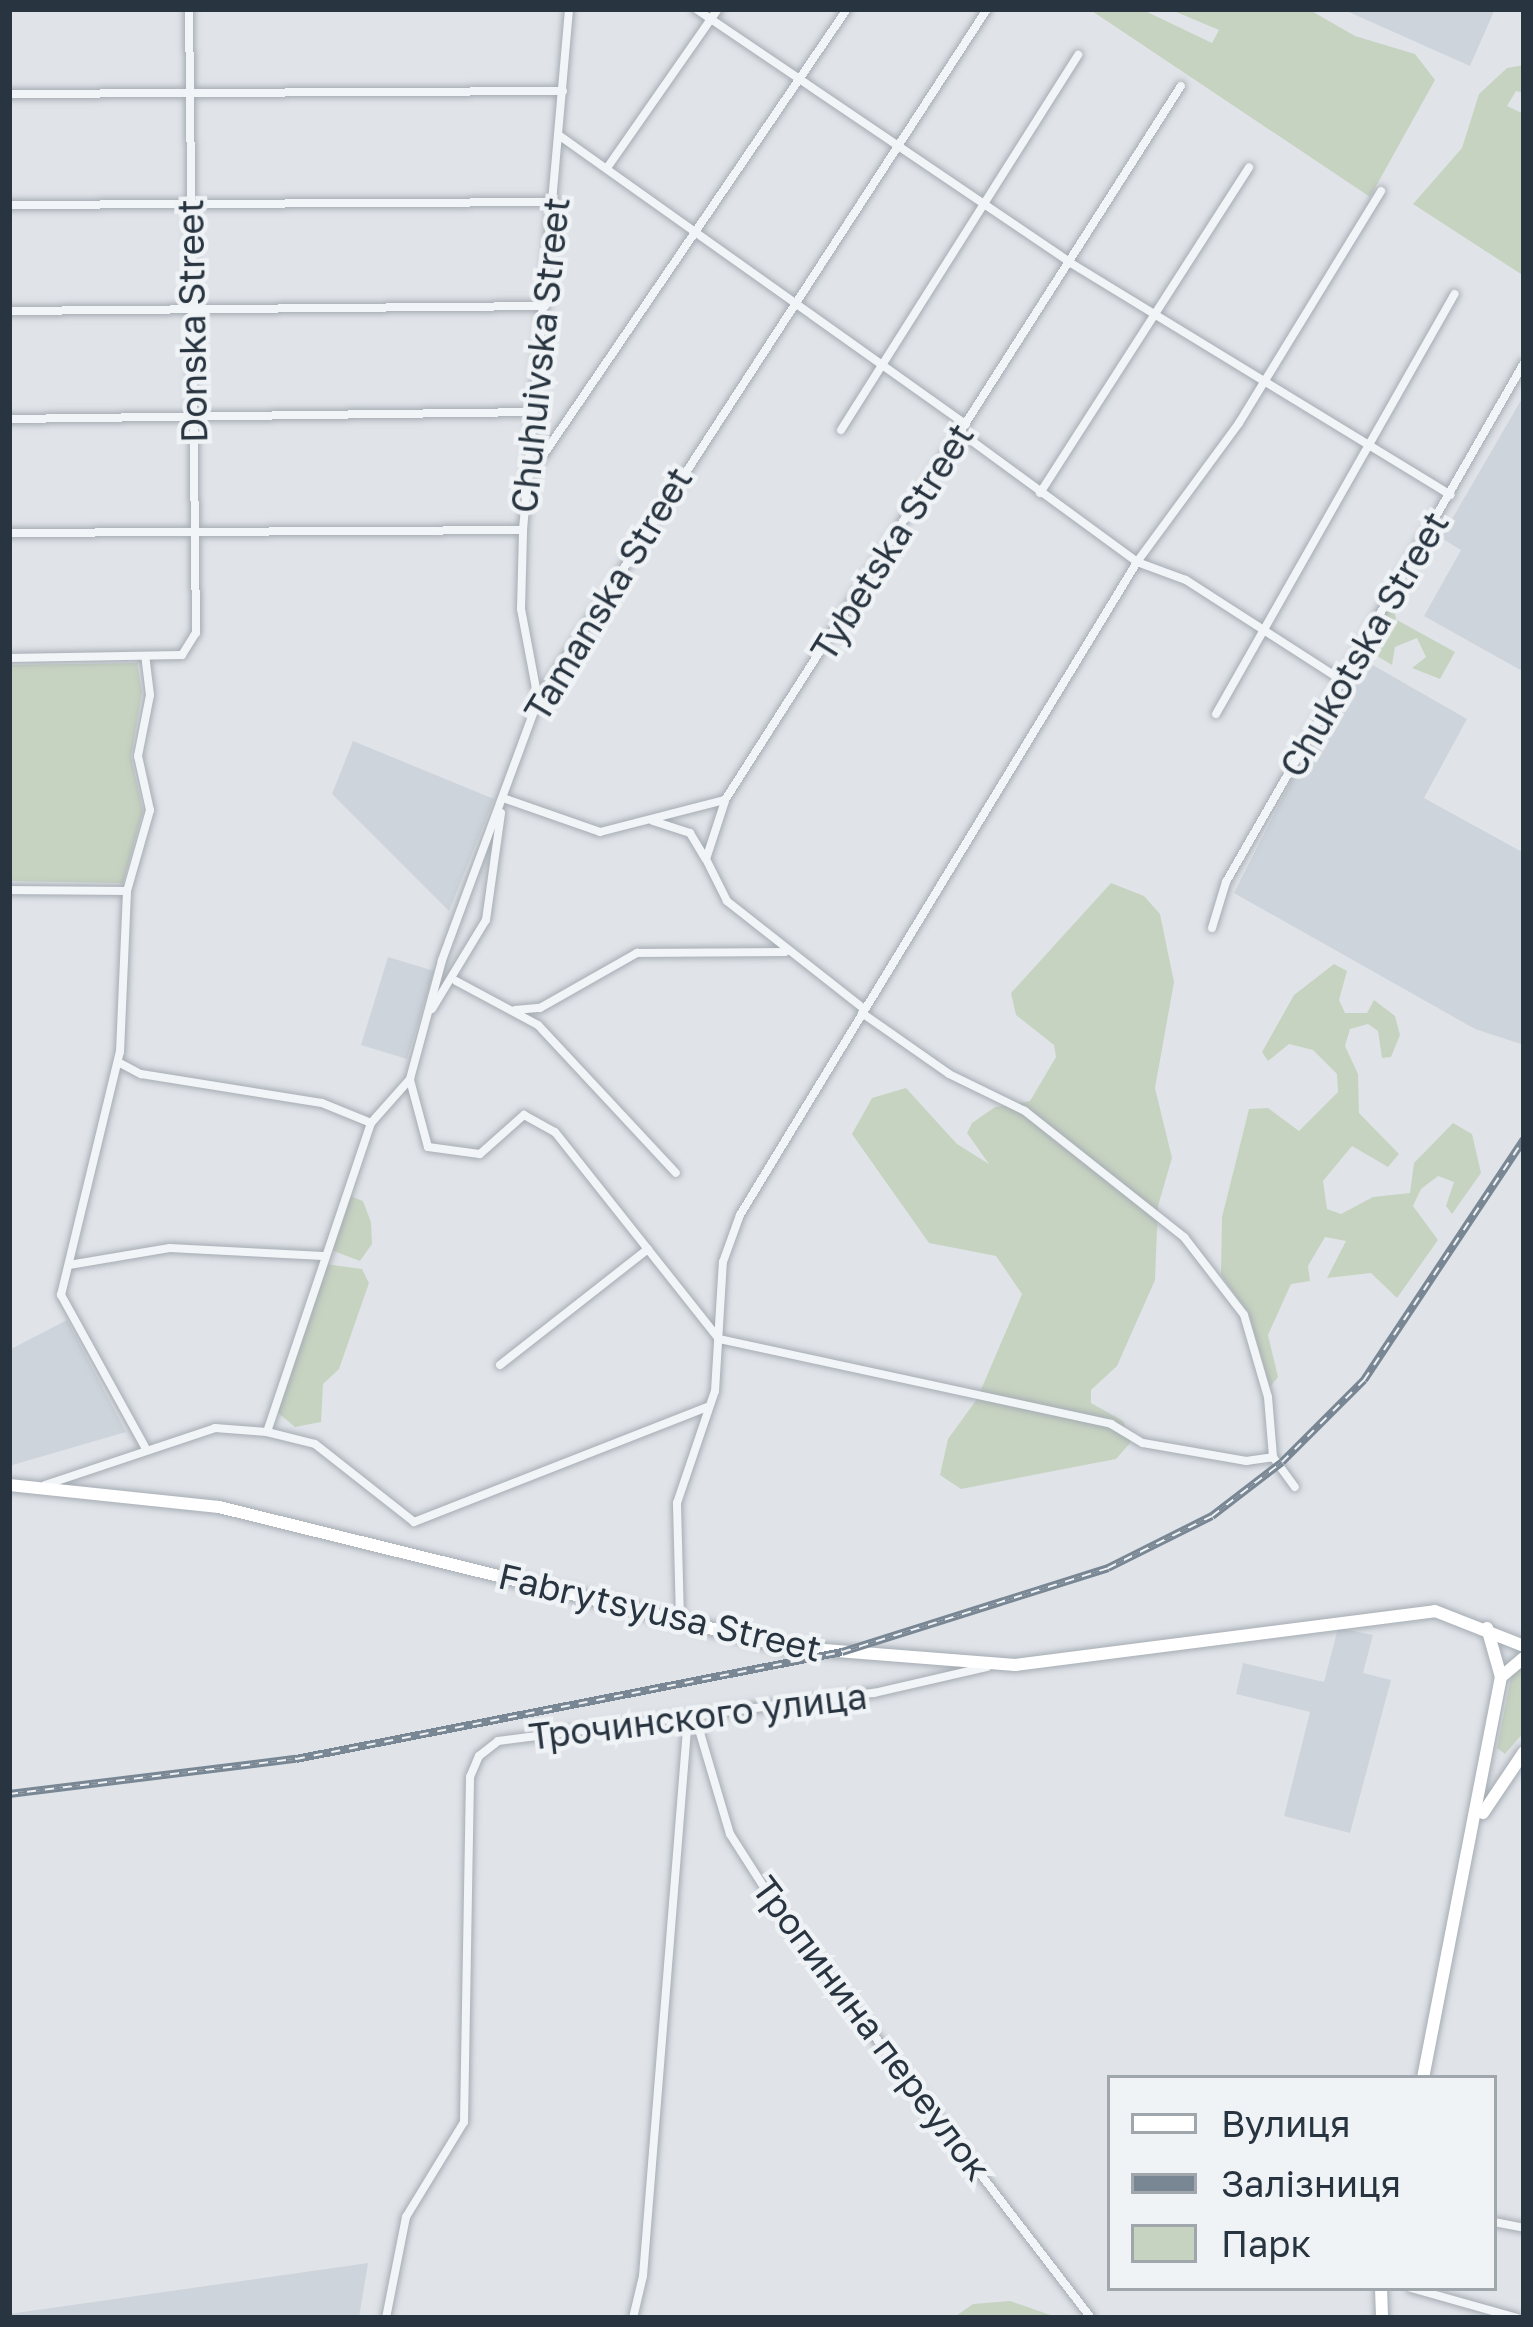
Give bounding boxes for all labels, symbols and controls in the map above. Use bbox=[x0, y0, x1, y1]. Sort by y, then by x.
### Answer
street label: Chuhuivska Street bbox=[502, 195, 578, 515]
street label: Donska Street bbox=[168, 199, 216, 443]
street label: Tybetska Street bbox=[802, 415, 982, 669]
street label: Tamanska Street bbox=[515, 459, 701, 729]
street label: Chukotska Street bbox=[1271, 504, 1457, 784]
street label: Fabrytsyusa Street bbox=[494, 1554, 826, 1670]
street label: Трочинского улица bbox=[527, 1674, 869, 1758]
street label: Тропинина переулок bbox=[744, 1868, 1000, 2188]
legend bbox=[1107, 2075, 1497, 2291]
text: Вулиця bbox=[1221, 2102, 1350, 2145]
text: Залізниця bbox=[1221, 2162, 1401, 2205]
text: Парк bbox=[1221, 2222, 1311, 2265]

